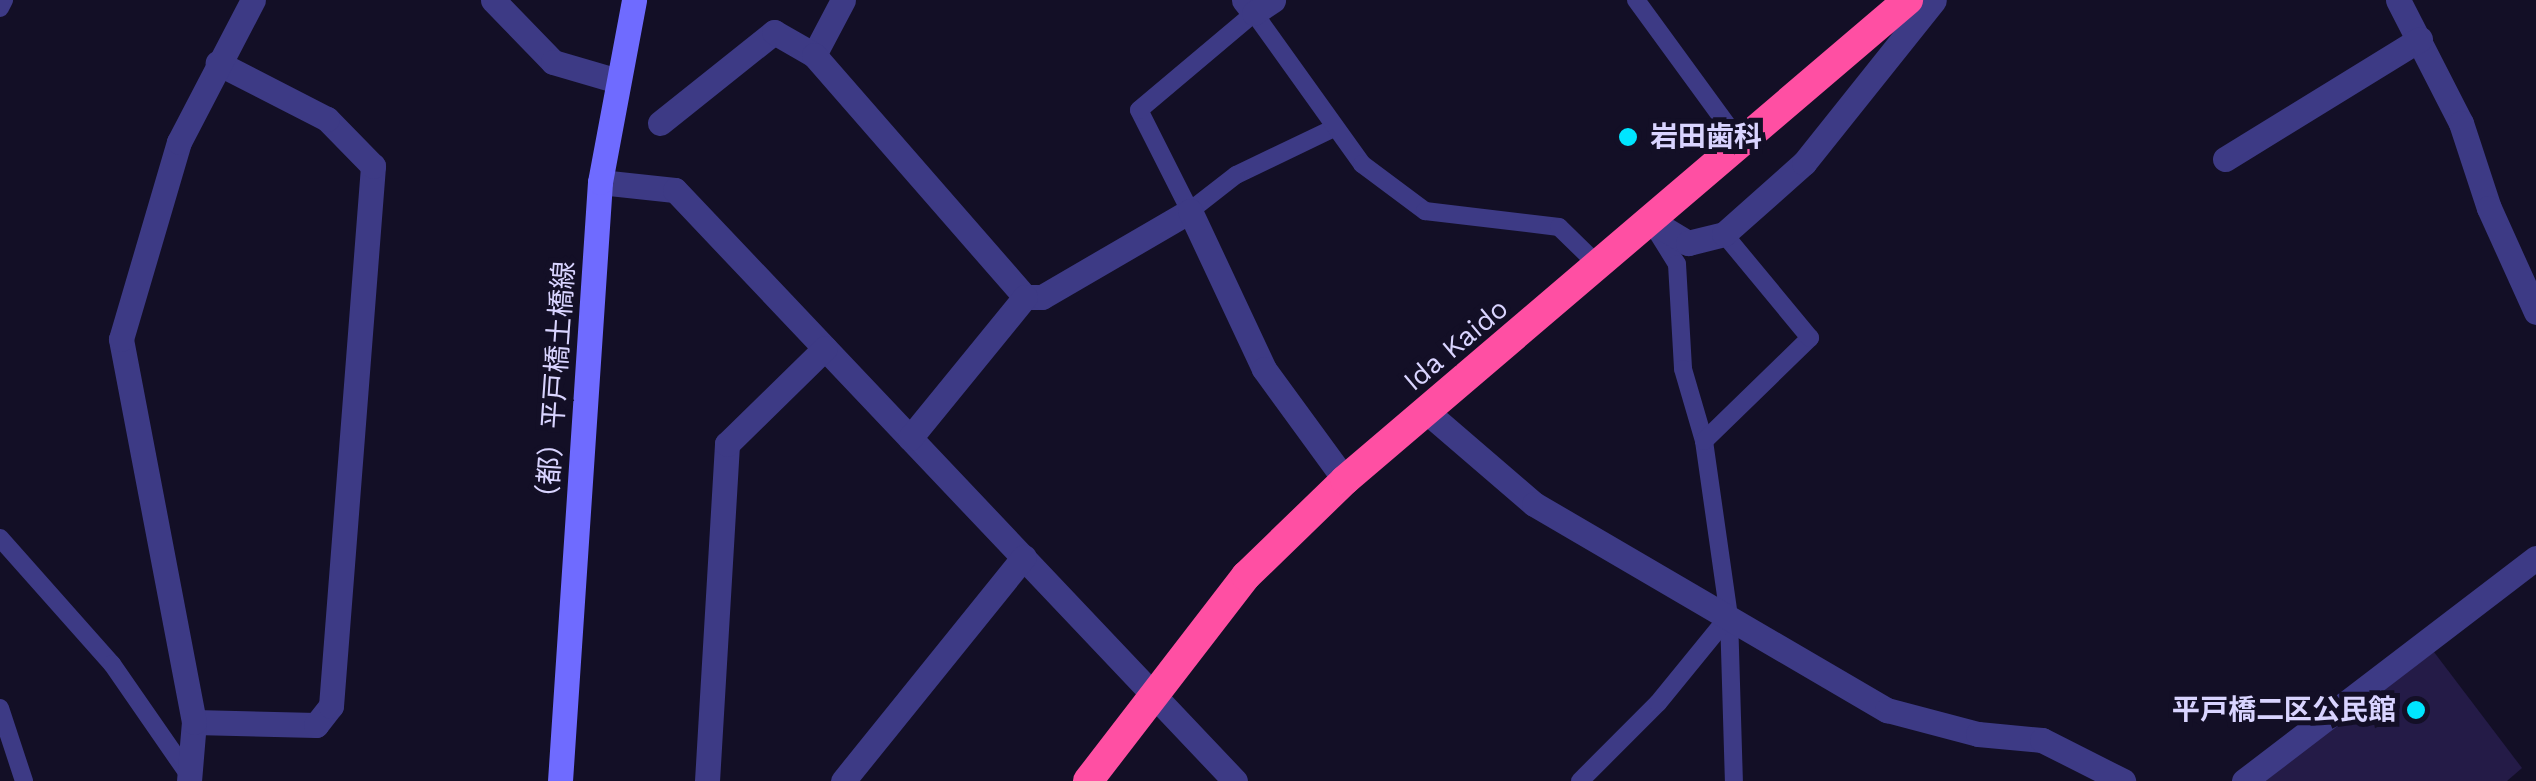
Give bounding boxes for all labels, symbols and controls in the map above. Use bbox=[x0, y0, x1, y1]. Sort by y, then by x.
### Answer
place label: 岩田歯科 bbox=[1650, 120, 1762, 154]
marker: 岩田歯科 bbox=[1615, 124, 1641, 150]
street label: （都）平戸橋土橋線 bbox=[530, 260, 582, 514]
street label: Ida Kaido bbox=[1397, 291, 1515, 399]
place label: 平戸橋二区公民館 bbox=[2172, 693, 2396, 727]
marker: 平戸橋二区公民館 bbox=[2405, 699, 2427, 721]

